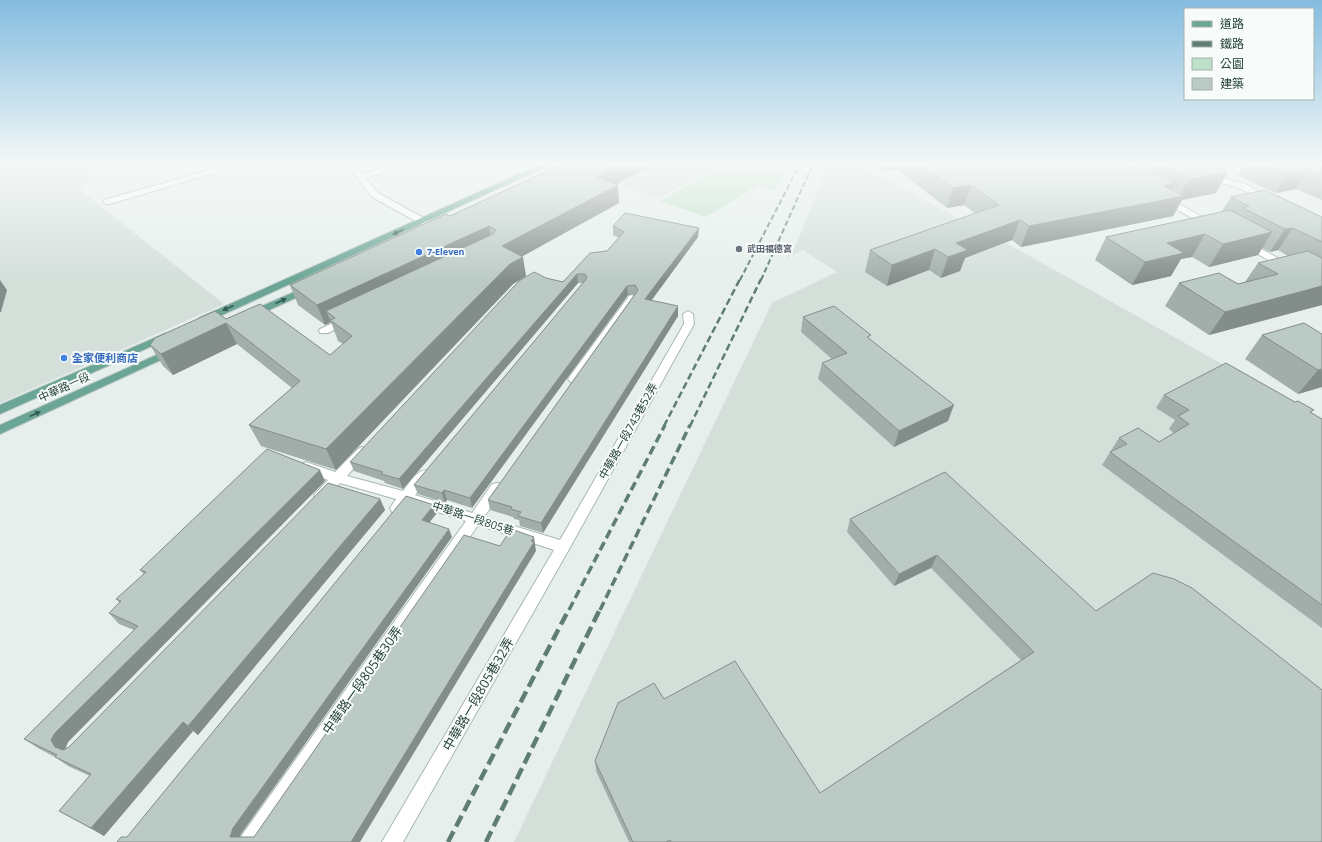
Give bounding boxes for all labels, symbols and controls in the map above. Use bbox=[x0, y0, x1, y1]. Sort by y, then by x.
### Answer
legend bbox=[1184, 8, 1314, 100]
text: 道路 bbox=[1220, 15, 1244, 32]
text: 鐵路 bbox=[1220, 35, 1244, 52]
text: 公園 bbox=[1220, 55, 1244, 72]
text: 建築 bbox=[1220, 75, 1244, 92]
one-way arrow bbox=[391, 230, 403, 236]
place label: 武田福德宮 bbox=[747, 242, 792, 255]
marker: 武田福德宮 bbox=[734, 244, 744, 254]
place label: 7-Eleven bbox=[427, 245, 465, 258]
marker: 7-Eleven bbox=[414, 247, 424, 257]
one-way arrow bbox=[275, 298, 287, 304]
one-way arrow bbox=[222, 305, 234, 311]
place label: 全家便利商店 bbox=[72, 350, 138, 365]
marker: 全家便利商店 bbox=[59, 353, 69, 363]
street label: 中華路一段 bbox=[36, 368, 92, 405]
street label: 中華路一段743巷52弄 bbox=[595, 380, 660, 482]
one-way arrow bbox=[30, 411, 41, 417]
street label: 中華路一段805巷 bbox=[430, 497, 516, 538]
street label: 中華路一段805巷30弄 bbox=[318, 622, 406, 738]
street label: 中華路一段805巷32弄 bbox=[438, 634, 518, 754]

